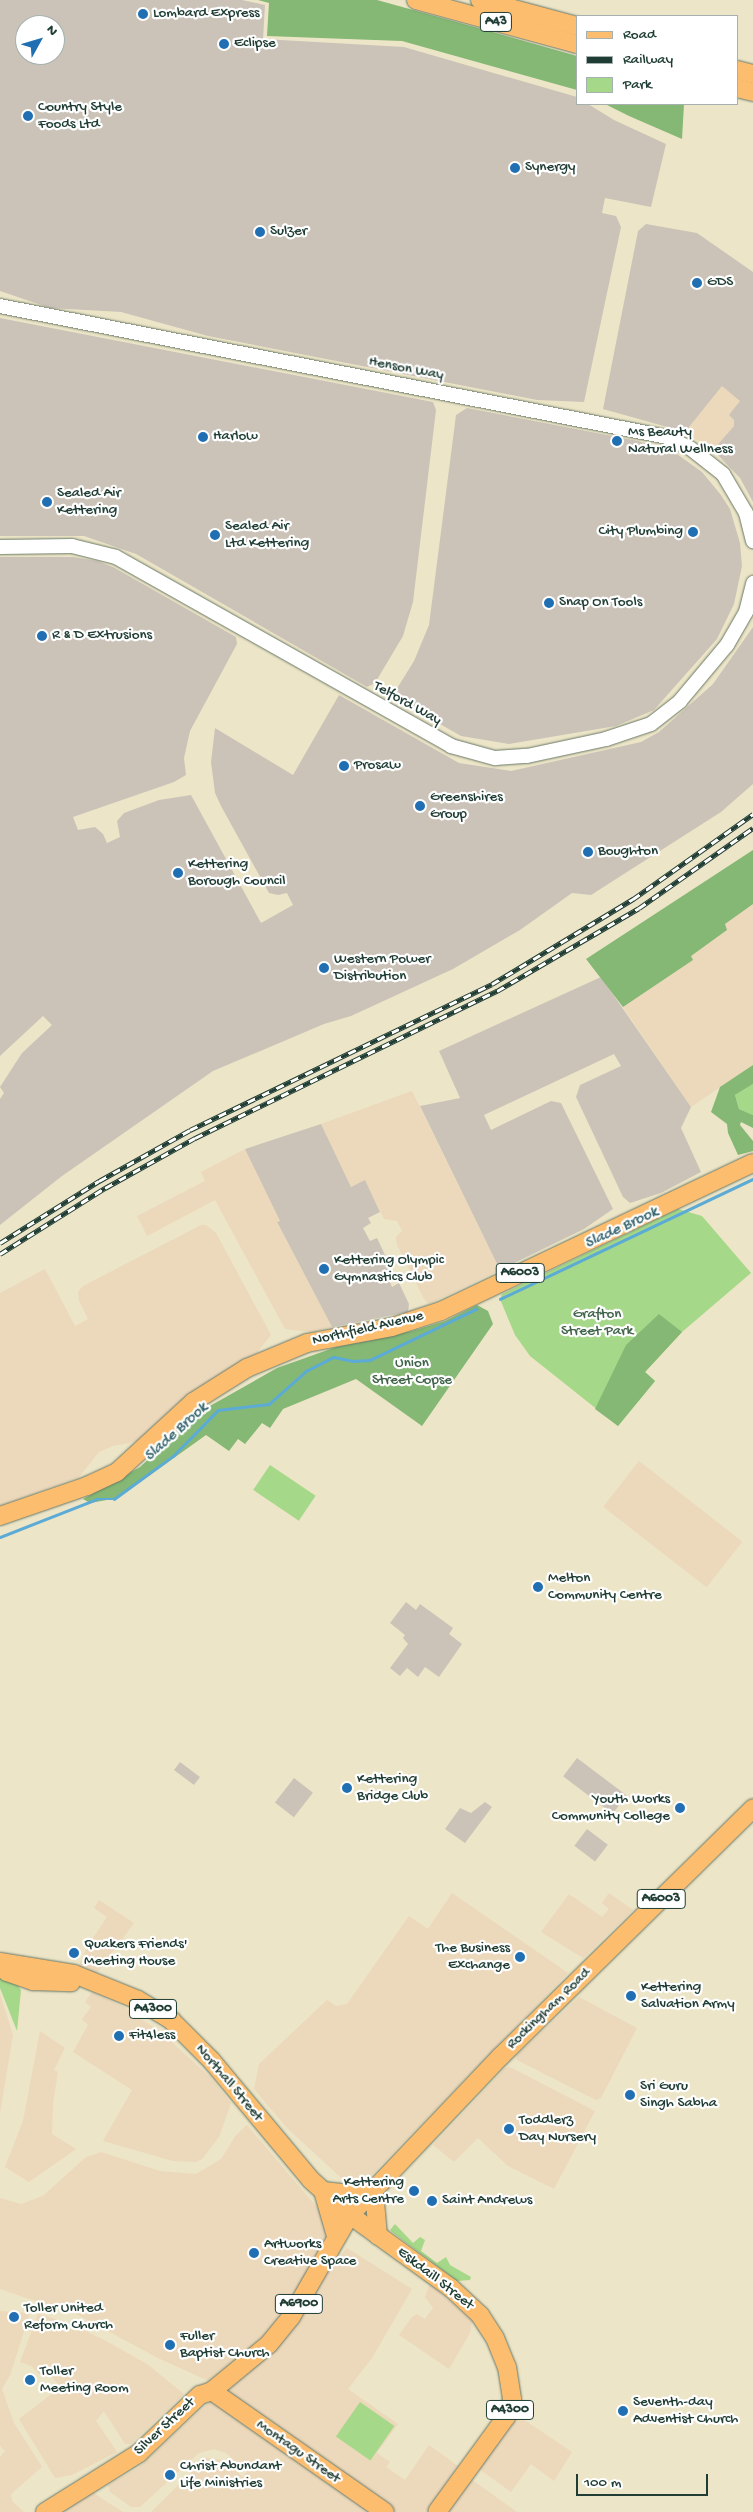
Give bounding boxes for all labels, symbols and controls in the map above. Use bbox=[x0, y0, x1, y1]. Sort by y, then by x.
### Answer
place label: Lombard Express bbox=[153, 5, 260, 23]
marker: Lombard Express bbox=[137, 8, 149, 20]
road number: A43 bbox=[480, 11, 512, 34]
north arrow bbox=[15, 15, 65, 65]
legend bbox=[576, 15, 738, 105]
text: N bbox=[42, 22, 61, 40]
text: Road bbox=[623, 26, 656, 44]
place label: Eclipse bbox=[234, 35, 276, 53]
marker: Eclipse bbox=[218, 38, 230, 50]
text: Railway bbox=[623, 51, 673, 69]
text: Park bbox=[623, 76, 652, 94]
place label: Country Style Foods Ltd bbox=[38, 98, 122, 133]
marker: Country Style Foods Ltd bbox=[22, 110, 34, 122]
place label: Synergy bbox=[525, 159, 575, 177]
marker: Synergy bbox=[509, 162, 521, 174]
place label: Sulzer bbox=[270, 223, 307, 241]
marker: Sulzer bbox=[254, 226, 266, 238]
place label: GDS bbox=[707, 274, 733, 292]
marker: GDS bbox=[691, 277, 703, 289]
street label: Henson Way bbox=[367, 353, 445, 385]
place label: Ms Beauty Natural Wellness bbox=[628, 423, 733, 458]
place label: Harlow bbox=[213, 428, 258, 446]
marker: Harlow bbox=[197, 431, 209, 443]
marker: Ms Beauty Natural Wellness bbox=[610, 434, 624, 448]
place label: Sealed Air Kettering bbox=[57, 484, 121, 519]
marker: Sealed Air Kettering bbox=[41, 496, 53, 508]
place label: Sealed Air Ltd Kettering bbox=[225, 517, 309, 552]
place label: City Plumbing bbox=[598, 523, 683, 541]
marker: City Plumbing bbox=[687, 526, 699, 538]
marker: Sealed Air Ltd Kettering bbox=[209, 529, 221, 541]
place label: Snap On Tools bbox=[559, 594, 642, 612]
marker: Snap On Tools bbox=[543, 597, 555, 609]
place label: R & D Extrusions bbox=[52, 627, 152, 645]
marker: R & D Extrusions bbox=[36, 630, 48, 642]
street label: Telford Way bbox=[370, 678, 444, 730]
place label: Prosaw bbox=[354, 757, 401, 775]
marker: Prosaw bbox=[338, 760, 350, 772]
place label: Greenshires Group bbox=[430, 788, 503, 823]
marker: Greenshires Group bbox=[414, 800, 426, 812]
place label: Boughton bbox=[598, 843, 658, 861]
marker: Boughton bbox=[582, 846, 594, 858]
place label: Kettering Borough Council bbox=[188, 855, 285, 890]
marker: Kettering Borough Council bbox=[172, 867, 184, 879]
place label: Western Power Distribution bbox=[334, 950, 431, 985]
marker: Western Power Distribution bbox=[318, 962, 330, 974]
water label: Slade Brook bbox=[582, 1204, 662, 1254]
place label: Kettering Olympic Gymnastics Club bbox=[334, 1251, 444, 1286]
road number: A6003 bbox=[495, 1262, 545, 1284]
marker: Kettering Olympic Gymnastics Club bbox=[318, 1263, 330, 1275]
park label: Grafton Street Park bbox=[561, 1305, 633, 1340]
street label: Northfield Avenue bbox=[311, 1307, 425, 1351]
park label: Union Street Copse bbox=[372, 1354, 452, 1389]
water label: Slade Brook bbox=[141, 1399, 213, 1467]
place label: Melton Community Centre bbox=[548, 1569, 662, 1604]
marker: Melton Community Centre bbox=[532, 1581, 544, 1593]
place label: Kettering Bridge Club bbox=[357, 1770, 428, 1805]
marker: Kettering Bridge Club bbox=[341, 1782, 353, 1794]
place label: Youth Works Community College bbox=[552, 1790, 670, 1825]
marker: Youth Works Community College bbox=[674, 1802, 686, 1814]
road number: A6003 bbox=[636, 1888, 686, 1910]
place label: Quakers Friends' Meeting House bbox=[84, 1935, 187, 1970]
place label: The Business Exchange bbox=[435, 1939, 510, 1974]
marker: Quakers Friends' Meeting House bbox=[68, 1947, 80, 1959]
marker: The Business Exchange bbox=[514, 1951, 526, 1963]
street label: Rockingham Road bbox=[503, 1964, 595, 2054]
place label: Kettering Salvation Army bbox=[641, 1978, 735, 2013]
marker: Kettering Salvation Army bbox=[625, 1990, 637, 2002]
road number: A4300 bbox=[128, 1998, 178, 2020]
place label: Fit4less bbox=[129, 2027, 175, 2045]
marker: Fit4less bbox=[113, 2030, 125, 2042]
street label: Northall Street bbox=[191, 2041, 267, 2125]
place label: Sri Guru Singh Sabha bbox=[640, 2077, 717, 2112]
marker: Sri Guru Singh Sabha bbox=[624, 2089, 636, 2101]
place label: Toddlerz Day Nursery bbox=[519, 2111, 596, 2146]
marker: Toddlerz Day Nursery bbox=[503, 2123, 515, 2135]
place label: Kettering Arts Centre bbox=[332, 2173, 404, 2208]
marker: Kettering Arts Centre bbox=[408, 2185, 420, 2197]
place label: Saint Andrews bbox=[442, 2192, 532, 2210]
marker: Saint Andrews bbox=[426, 2195, 438, 2207]
place label: Artworks Creative Space bbox=[264, 2235, 356, 2270]
street label: Eskdaill Street bbox=[393, 2244, 477, 2314]
marker: Artworks Creative Space bbox=[248, 2247, 260, 2259]
road number: A6900 bbox=[274, 2292, 324, 2316]
place label: Toller United Reform Church bbox=[24, 2299, 113, 2334]
marker: Toller United Reform Church bbox=[8, 2311, 20, 2323]
place label: Fuller Baptist Church bbox=[180, 2327, 270, 2362]
marker: Fuller Baptist Church bbox=[164, 2339, 176, 2351]
place label: Toller Meeting Room bbox=[40, 2362, 129, 2397]
marker: Toller Meeting Room bbox=[24, 2374, 36, 2386]
place label: Seventh-day Adventist Church bbox=[633, 2393, 738, 2428]
street label: Silver Street bbox=[131, 2394, 199, 2460]
road number: A4300 bbox=[485, 2398, 535, 2422]
marker: Seventh-day Adventist Church bbox=[617, 2405, 629, 2417]
street label: Montagu Street bbox=[252, 2416, 344, 2488]
place label: Christ Abundant Life Ministries bbox=[180, 2457, 281, 2492]
scale bar bbox=[578, 2464, 710, 2496]
marker: Christ Abundant Life Ministries bbox=[164, 2469, 176, 2481]
text: 100 m bbox=[584, 2474, 621, 2492]

